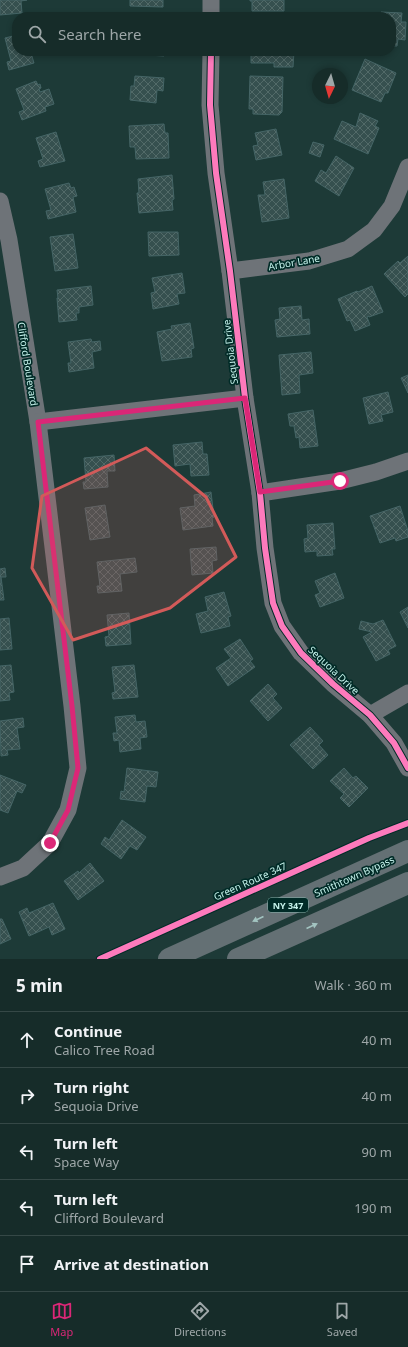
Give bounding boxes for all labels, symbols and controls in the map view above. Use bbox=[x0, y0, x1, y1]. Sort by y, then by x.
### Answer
search box bbox=[12, 12, 396, 56]
icon: search bbox=[26, 23, 48, 45]
text: Search here bbox=[58, 24, 141, 44]
north arrow bbox=[312, 68, 348, 104]
street label: Arbor Lane bbox=[267, 251, 321, 273]
street label: Sequoia Drive bbox=[219, 319, 241, 385]
street label: Clifford Boulevard bbox=[14, 321, 42, 407]
route start bbox=[331, 472, 349, 490]
street label: Sequoia Drive bbox=[305, 643, 363, 698]
route end bbox=[41, 834, 59, 852]
street label: Smithtown Bypass bbox=[312, 852, 396, 900]
street label: Green Route 347 bbox=[211, 858, 289, 903]
road number: NY 347 bbox=[268, 898, 308, 912]
one-way arrow bbox=[252, 916, 263, 922]
one-way arrow bbox=[306, 923, 317, 929]
text: 5 min bbox=[16, 974, 63, 997]
text: Walk · 360 m bbox=[314, 976, 392, 994]
text: Continue bbox=[54, 1021, 122, 1041]
icon: ahead bbox=[16, 1029, 38, 1051]
text: 40 m bbox=[362, 1031, 392, 1049]
text: Calico Tree Road bbox=[54, 1041, 155, 1059]
text: Turn right bbox=[54, 1077, 129, 1097]
icon: right bbox=[16, 1085, 38, 1107]
text: 40 m bbox=[362, 1087, 392, 1105]
text: Sequoia Drive bbox=[54, 1097, 139, 1115]
text: Turn left bbox=[54, 1133, 118, 1153]
icon: left bbox=[16, 1141, 38, 1163]
text: 90 m bbox=[362, 1143, 392, 1161]
text: Space Way bbox=[54, 1153, 119, 1171]
text: Turn left bbox=[54, 1189, 118, 1209]
icon: left bbox=[16, 1197, 38, 1219]
text: 190 m bbox=[354, 1199, 392, 1217]
text: Clifford Boulevard bbox=[54, 1209, 164, 1227]
icon: arrive bbox=[16, 1253, 38, 1275]
text: Arrive at destination bbox=[54, 1254, 209, 1274]
tab: Map bbox=[50, 1300, 73, 1339]
tab: Directions bbox=[174, 1300, 226, 1339]
tab: Saved bbox=[327, 1300, 358, 1339]

